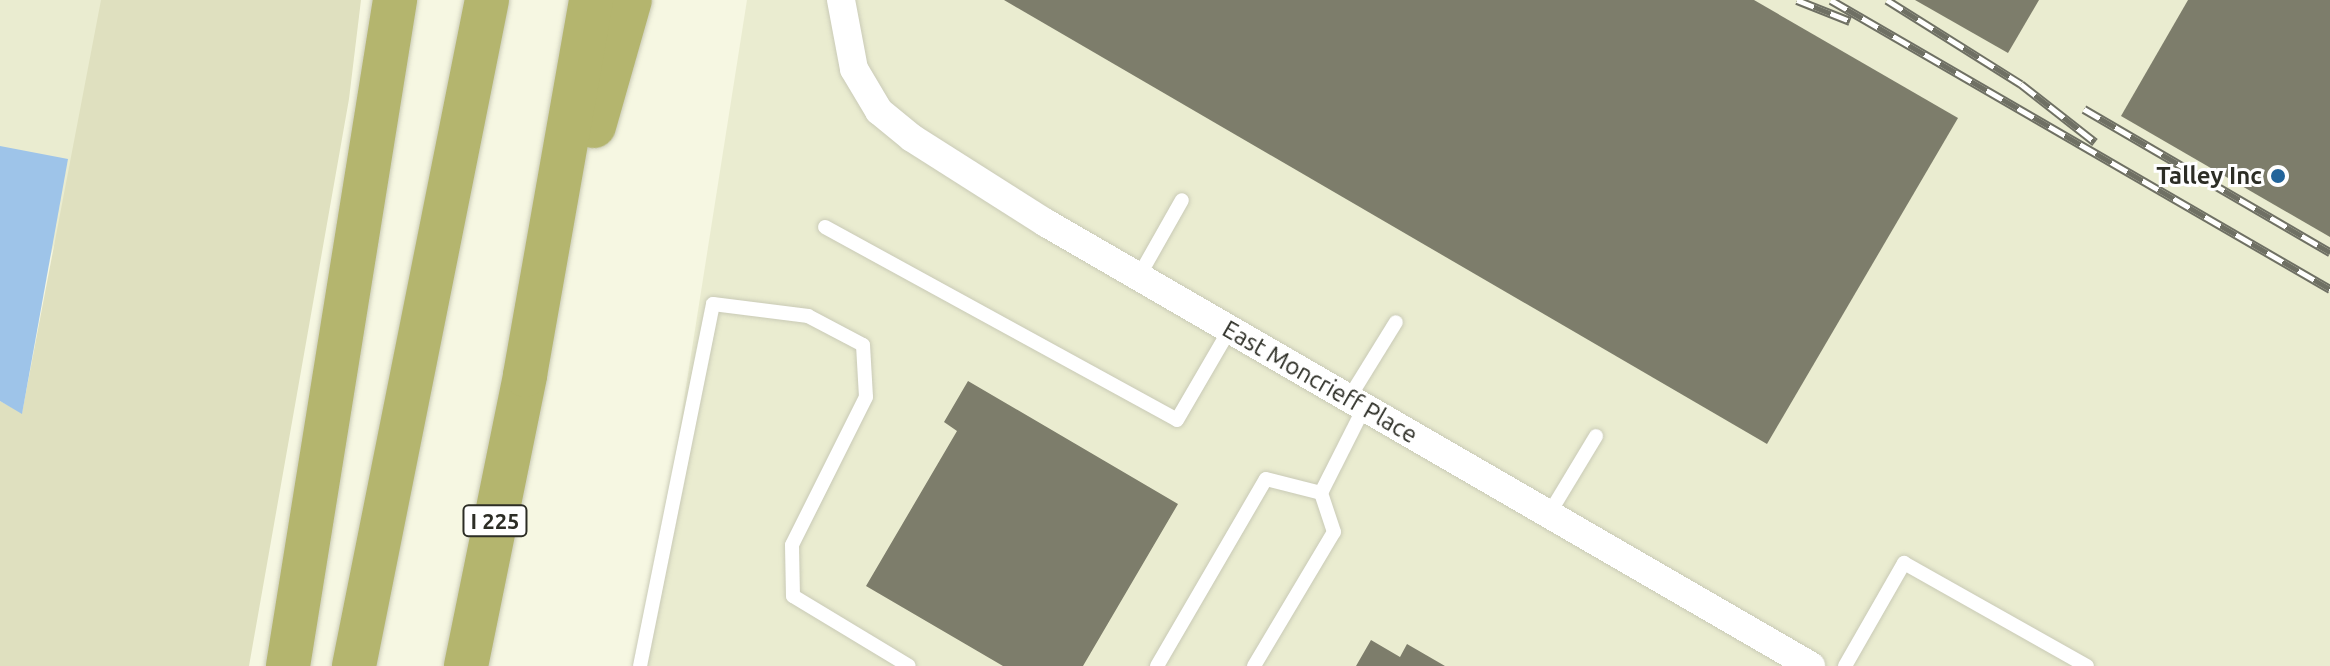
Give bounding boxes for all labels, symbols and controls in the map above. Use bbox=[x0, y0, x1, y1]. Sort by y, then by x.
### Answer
place label: Talley Inc bbox=[2156, 162, 2262, 190]
marker: Talley Inc bbox=[2269, 167, 2287, 185]
street label: East Moncrieff Place bbox=[1217, 314, 1423, 450]
road number: I 225 bbox=[461, 503, 529, 539]

